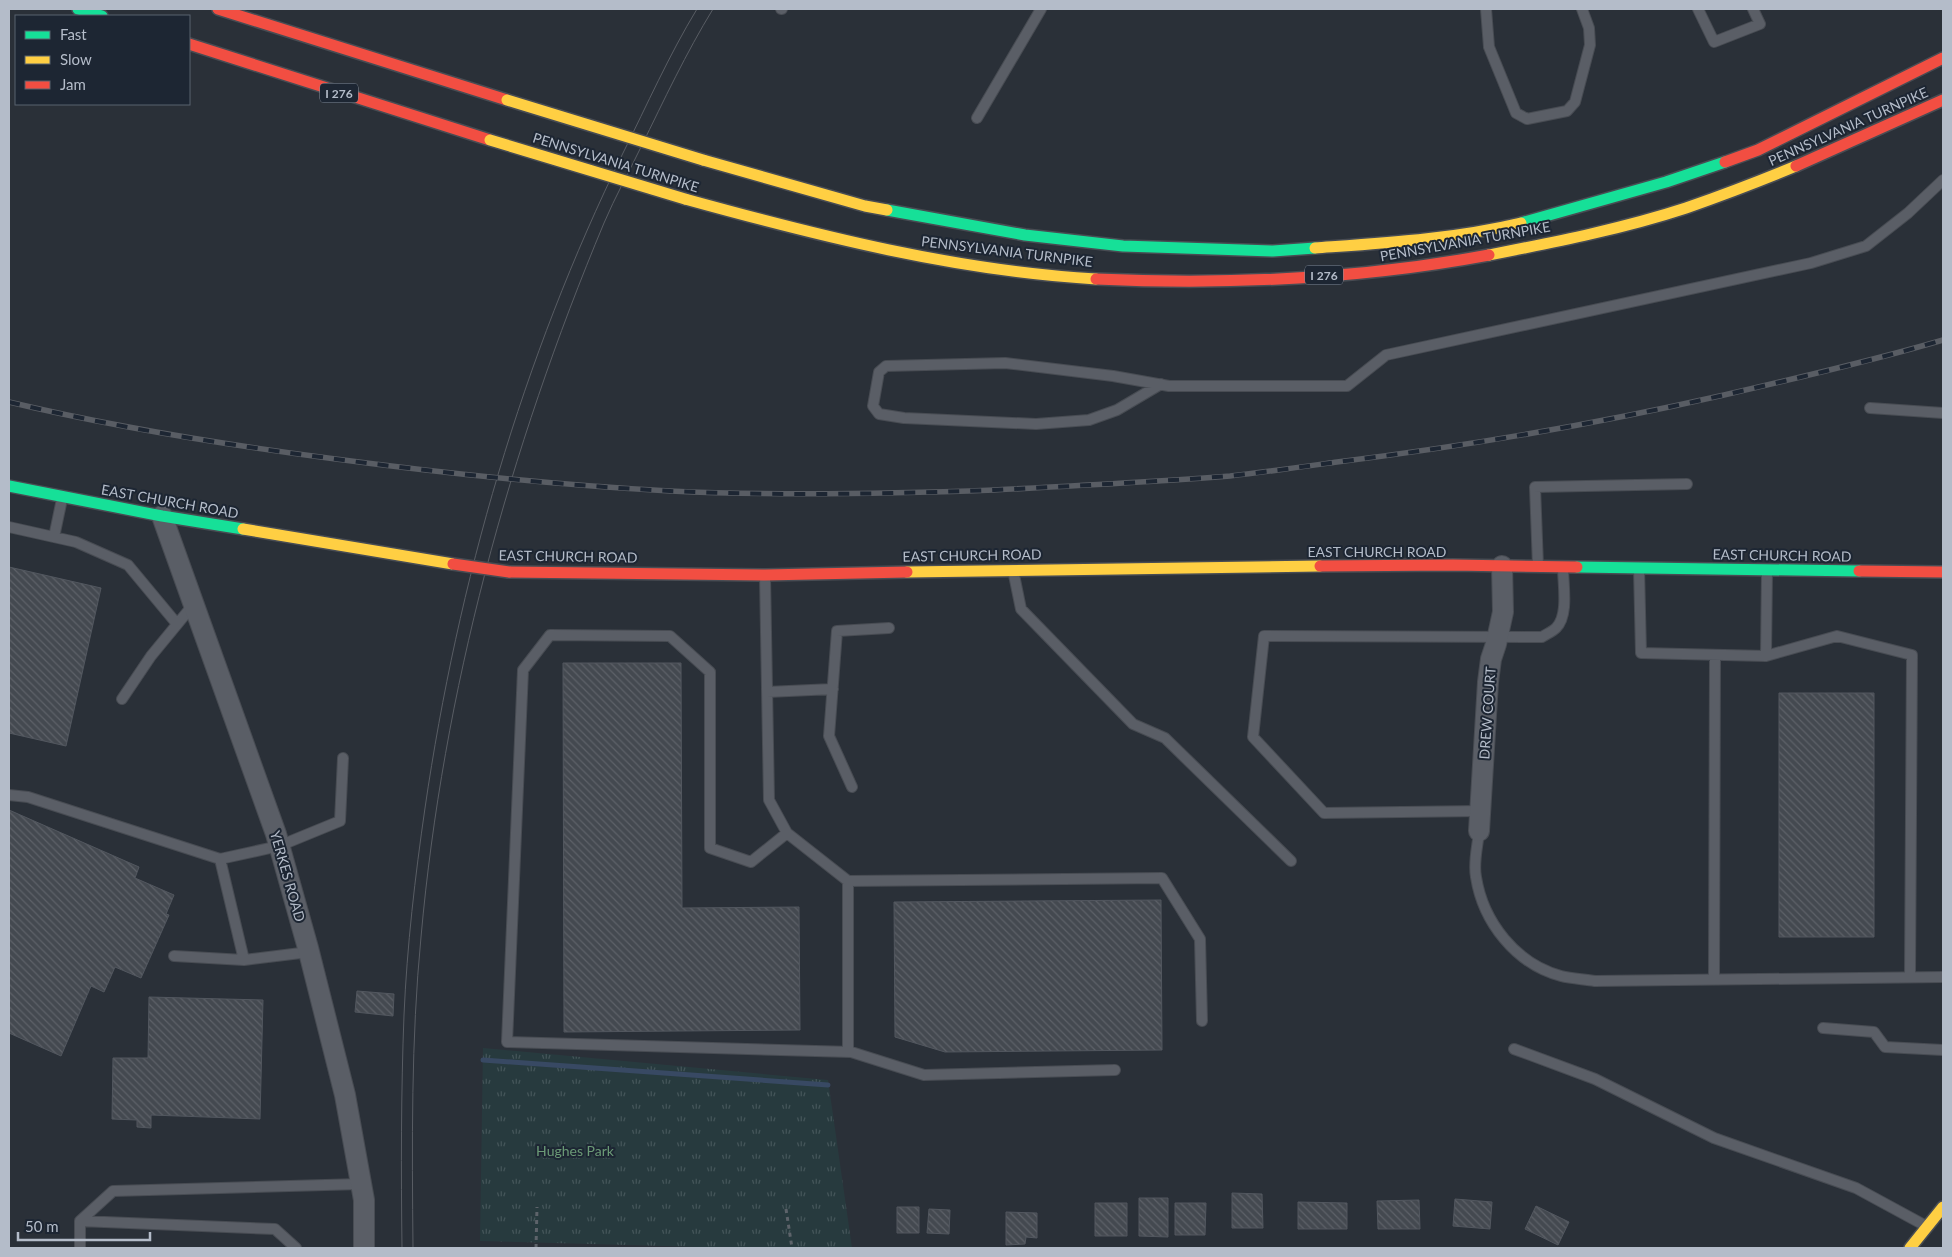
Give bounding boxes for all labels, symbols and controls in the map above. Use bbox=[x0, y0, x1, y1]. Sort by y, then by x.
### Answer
legend bbox=[15, 15, 190, 105]
text: Fast bbox=[60, 25, 87, 43]
text: Slow bbox=[60, 50, 92, 68]
text: Jam bbox=[60, 75, 86, 93]
street label: PENNSYLVANIA TURNPIKE bbox=[1766, 83, 1930, 169]
road number: I 276 bbox=[320, 84, 358, 102]
street label: PENNSYLVANIA TURNPIKE bbox=[531, 129, 701, 195]
street label: PENNSYLVANIA TURNPIKE bbox=[1379, 218, 1551, 264]
street label: PENNSYLVANIA TURNPIKE bbox=[920, 232, 1094, 270]
road number: I 276 bbox=[1305, 266, 1343, 284]
street label: EAST CHURCH ROAD bbox=[100, 481, 240, 521]
street label: EAST CHURCH ROAD bbox=[1308, 543, 1446, 560]
street label: EAST CHURCH ROAD bbox=[902, 545, 1042, 565]
street label: EAST CHURCH ROAD bbox=[1712, 545, 1852, 565]
street label: EAST CHURCH ROAD bbox=[498, 546, 638, 566]
street label: DREW COURT bbox=[1475, 665, 1499, 760]
street label: YERKES ROAD bbox=[267, 829, 309, 923]
park label: Hughes Park bbox=[536, 1142, 615, 1159]
scale bar bbox=[18, 1210, 150, 1242]
text: 50 m bbox=[25, 1217, 59, 1235]

